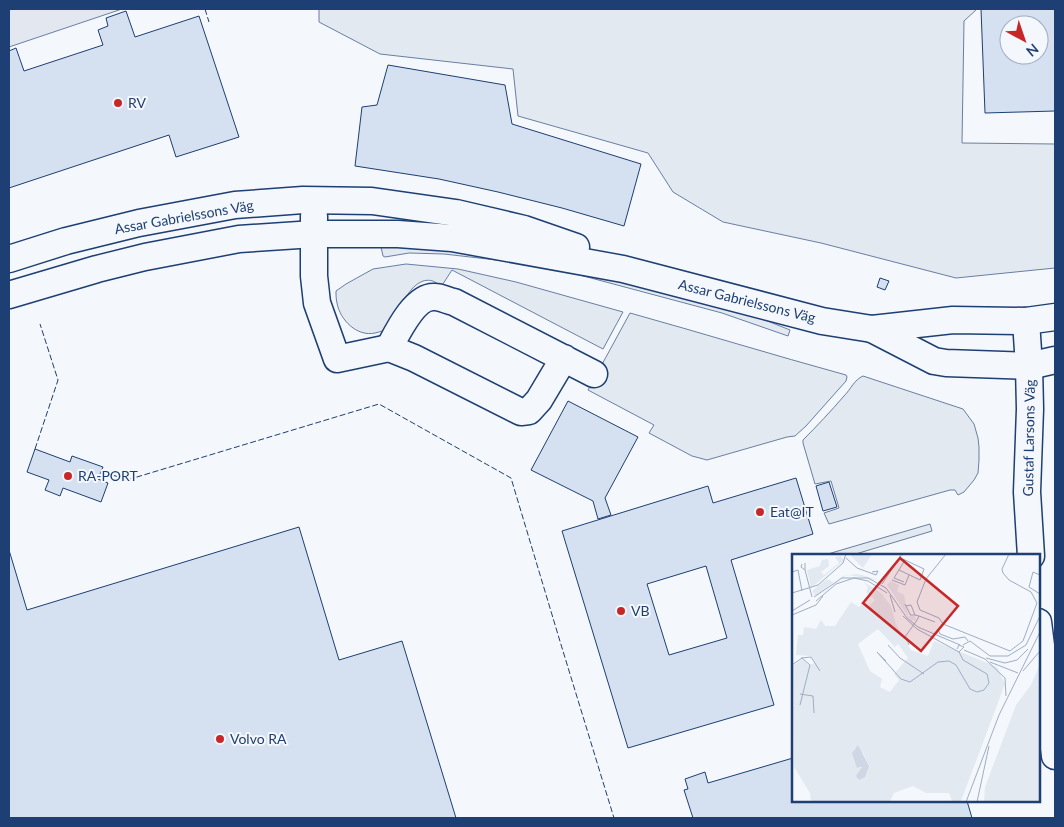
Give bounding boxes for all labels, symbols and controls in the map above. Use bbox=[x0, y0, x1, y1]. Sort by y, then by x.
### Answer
north arrow bbox=[999, 15, 1049, 65]
text: N bbox=[1023, 40, 1042, 60]
place label: RV bbox=[128, 94, 147, 111]
marker: RV bbox=[112, 97, 124, 109]
street label: Assar Gabrielssons Väg bbox=[113, 196, 255, 237]
street label: Assar Gabrielssons Väg bbox=[677, 275, 818, 326]
street label: Gustaf Larsons Väg bbox=[1019, 379, 1038, 497]
place label: RA-PORT bbox=[78, 467, 139, 484]
marker: RA-PORT bbox=[62, 470, 74, 482]
place label: Eat@IT bbox=[770, 503, 815, 520]
marker: Eat@IT bbox=[754, 506, 766, 518]
inset map bbox=[792, 554, 1039, 802]
place label: VB bbox=[631, 602, 650, 619]
marker: VB bbox=[615, 605, 627, 617]
place label: Volvo RA bbox=[230, 730, 287, 747]
marker: Volvo RA bbox=[214, 733, 226, 745]

